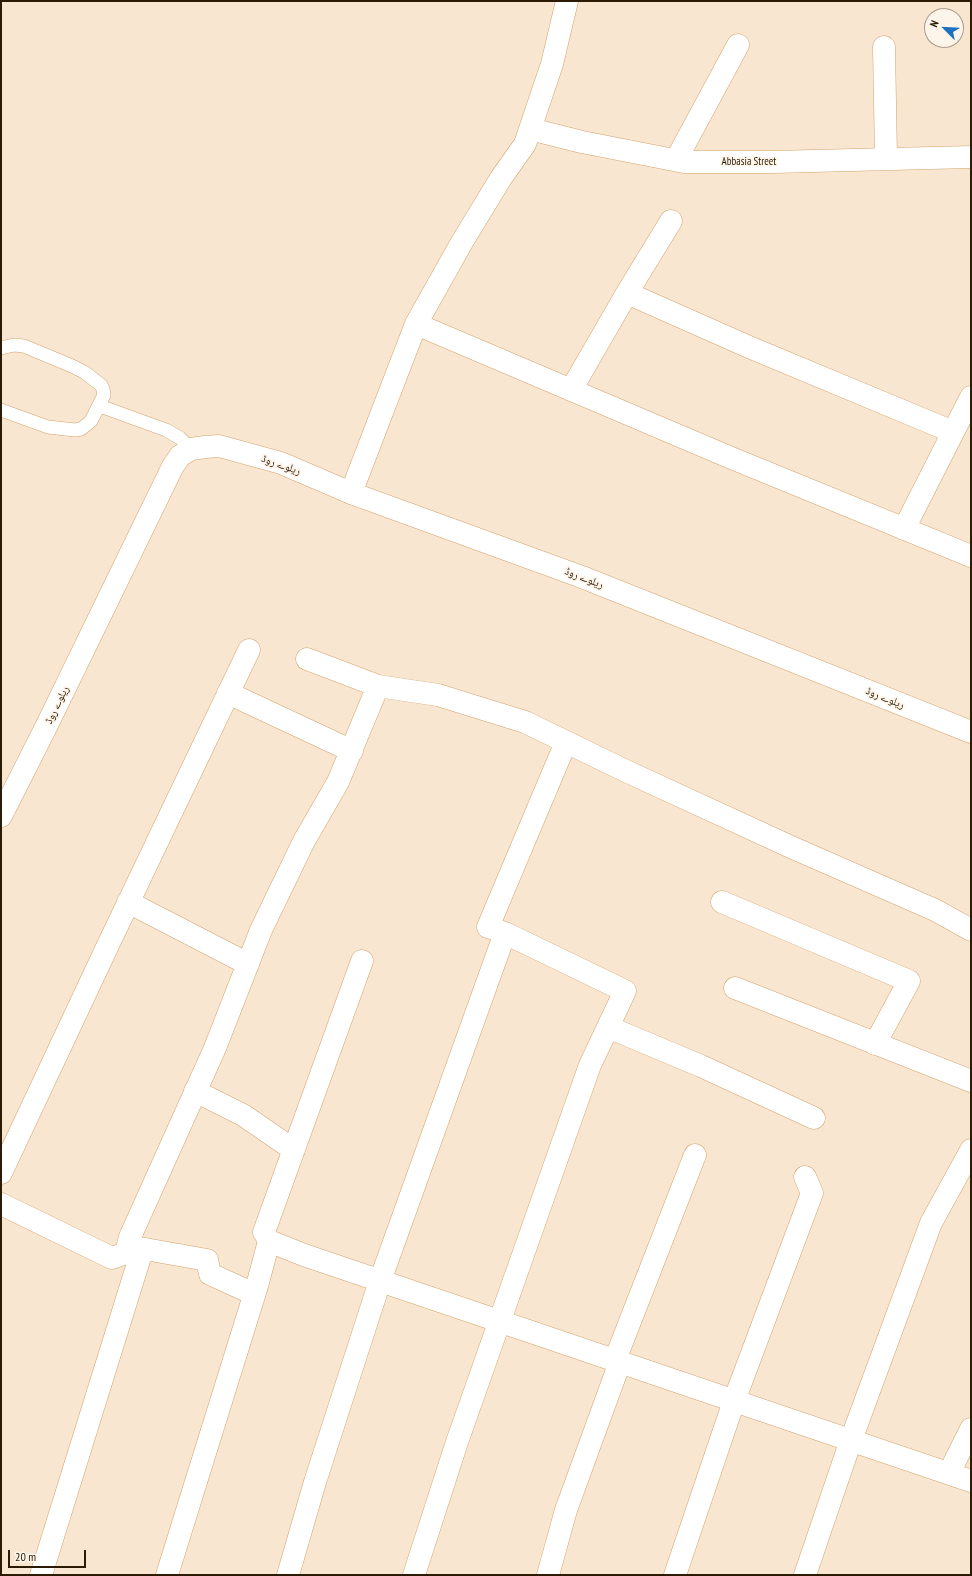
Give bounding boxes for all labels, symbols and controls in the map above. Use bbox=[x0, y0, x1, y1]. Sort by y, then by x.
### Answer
north arrow bbox=[924, 8, 964, 48]
text: N bbox=[926, 18, 942, 29]
street label: Abbasia Street bbox=[722, 155, 776, 169]
street label: ریلوے روڈ bbox=[260, 452, 302, 478]
street label: ریلوے روڈ bbox=[563, 565, 605, 591]
street label: ریلوے روڈ bbox=[42, 684, 72, 726]
street label: ریلوے روڈ bbox=[864, 684, 906, 712]
scale bar bbox=[10, 1542, 88, 1568]
text: 20 m bbox=[15, 1549, 36, 1564]

